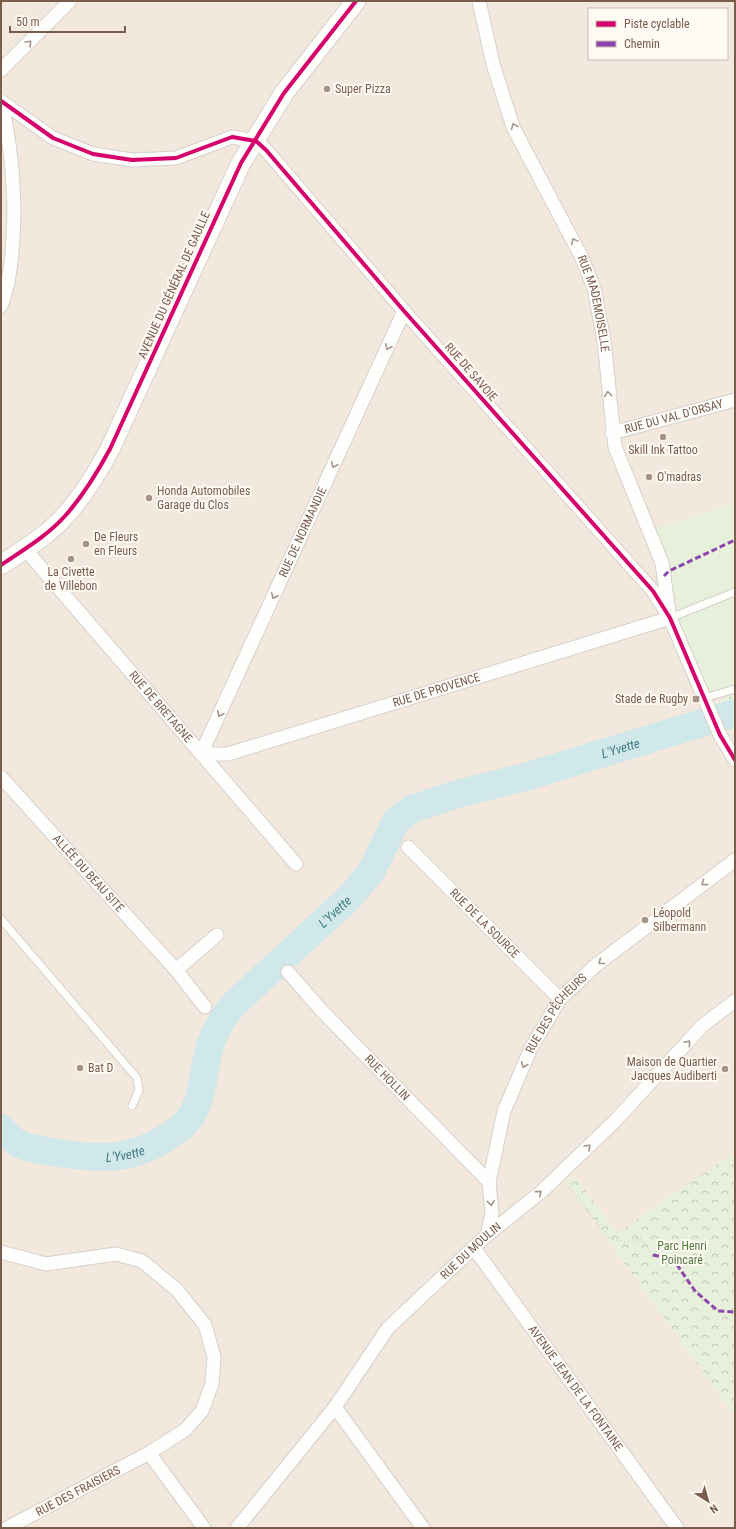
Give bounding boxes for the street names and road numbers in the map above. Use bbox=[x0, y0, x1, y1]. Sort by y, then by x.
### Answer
street label: AVENUE DU GÉNÉRAL DE GAULLE bbox=[134, 209, 213, 361]
street label: RUE MADEMOISELLE bbox=[574, 253, 612, 353]
street label: RUE DE SAVOIE bbox=[442, 340, 500, 404]
street label: RUE DU VAL D'ORSAY bbox=[623, 396, 725, 436]
street label: RUE DE NORMANDIE bbox=[276, 485, 329, 580]
street label: RUE DE BRETAGNE bbox=[126, 668, 195, 745]
street label: RUE DE PROVENCE bbox=[391, 670, 482, 710]
street label: ALLÉE DU BEAU SITE bbox=[50, 832, 127, 915]
street label: RUE DE LA SOURCE bbox=[447, 886, 522, 961]
street label: RUE DES PÊCHEURS bbox=[523, 970, 590, 1055]
street label: RUE HOLLIN bbox=[362, 1052, 413, 1104]
street label: RUE DU MOULIN bbox=[437, 1220, 504, 1282]
street label: AVENUE JEAN DE LA FONTAINE bbox=[525, 1323, 626, 1454]
street label: RUE DES FRAISIERS bbox=[33, 1463, 123, 1519]

